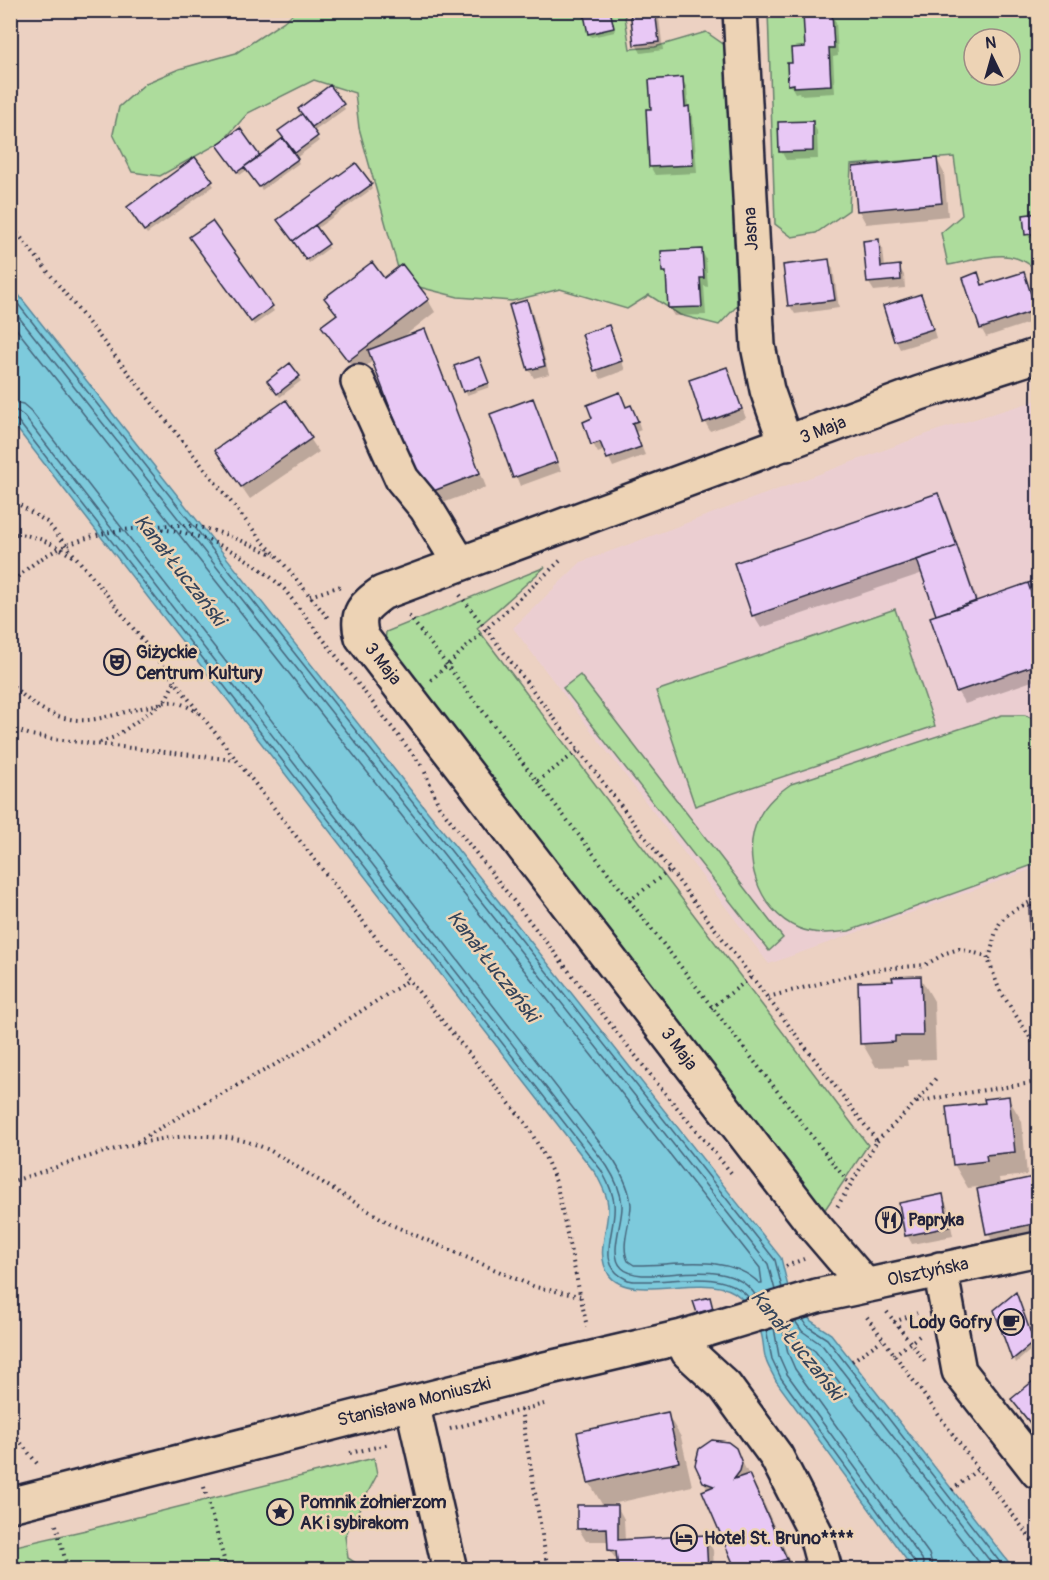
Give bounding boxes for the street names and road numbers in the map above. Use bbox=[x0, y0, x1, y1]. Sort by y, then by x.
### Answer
street label: Jasna bbox=[738, 207, 764, 251]
street label: 3 Maja bbox=[797, 411, 849, 449]
street label: 3 Maja bbox=[359, 638, 407, 690]
street label: 3 Maja bbox=[655, 1023, 703, 1075]
street label: Olsztyńska bbox=[885, 1252, 971, 1292]
street label: Stanisława Moniuszki bbox=[335, 1372, 493, 1432]

